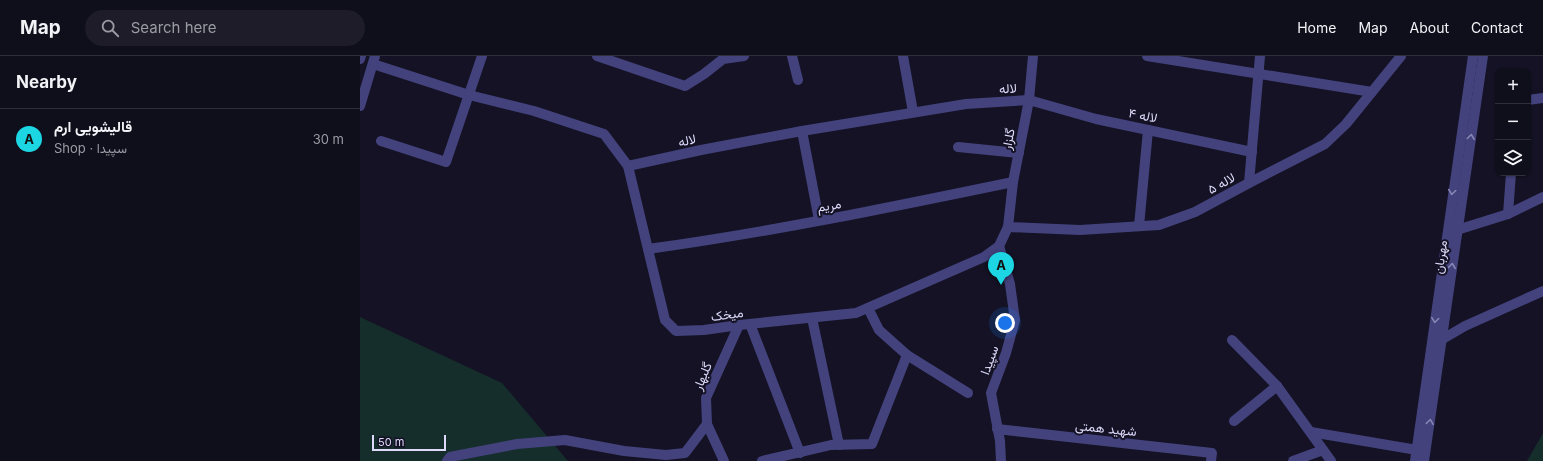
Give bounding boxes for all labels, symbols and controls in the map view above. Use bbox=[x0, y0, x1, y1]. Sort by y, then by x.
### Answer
search box bbox=[85, 10, 365, 46]
text: Map bbox=[20, 16, 61, 39]
icon: search bbox=[99, 17, 121, 39]
text: Search here bbox=[131, 18, 216, 37]
text: Home bbox=[1297, 19, 1336, 36]
text: Map bbox=[1358, 19, 1388, 36]
text: About bbox=[1410, 19, 1449, 36]
text: Contact bbox=[1471, 19, 1523, 36]
map controls bbox=[1495, 68, 1531, 176]
button: + bbox=[1495, 68, 1531, 104]
text: Nearby bbox=[16, 72, 77, 92]
street label: لاله bbox=[999, 80, 1017, 96]
street label: لاله ۴ bbox=[1127, 104, 1159, 126]
button: − bbox=[1495, 104, 1531, 140]
text: قالیشویی ارم bbox=[54, 117, 132, 136]
street label: گلزار bbox=[998, 127, 1019, 152]
street label: لاله bbox=[677, 130, 697, 150]
text: A bbox=[24, 131, 34, 147]
text: 30 m bbox=[313, 131, 344, 147]
one-way arrow bbox=[1466, 134, 1475, 140]
text: Shop · سپیدا bbox=[54, 140, 127, 156]
button: layers bbox=[1495, 140, 1531, 176]
street label: لاله ۵ bbox=[1204, 169, 1238, 197]
one-way arrow bbox=[1449, 188, 1457, 195]
street label: مریم bbox=[816, 195, 843, 216]
street label: مهربان bbox=[1430, 239, 1451, 275]
pin: A bbox=[988, 252, 1014, 285]
one-way arrow bbox=[1447, 263, 1456, 269]
street label: میخک bbox=[710, 304, 744, 324]
your location bbox=[995, 313, 1015, 333]
one-way arrow bbox=[1431, 317, 1440, 323]
street label: سپیدا bbox=[976, 343, 1004, 378]
street label: گلبهار bbox=[689, 359, 716, 394]
street label: شهید همتی bbox=[1074, 417, 1137, 440]
one-way arrow bbox=[1425, 419, 1434, 425]
scale bar bbox=[372, 433, 446, 452]
text: 50 m bbox=[378, 435, 404, 449]

